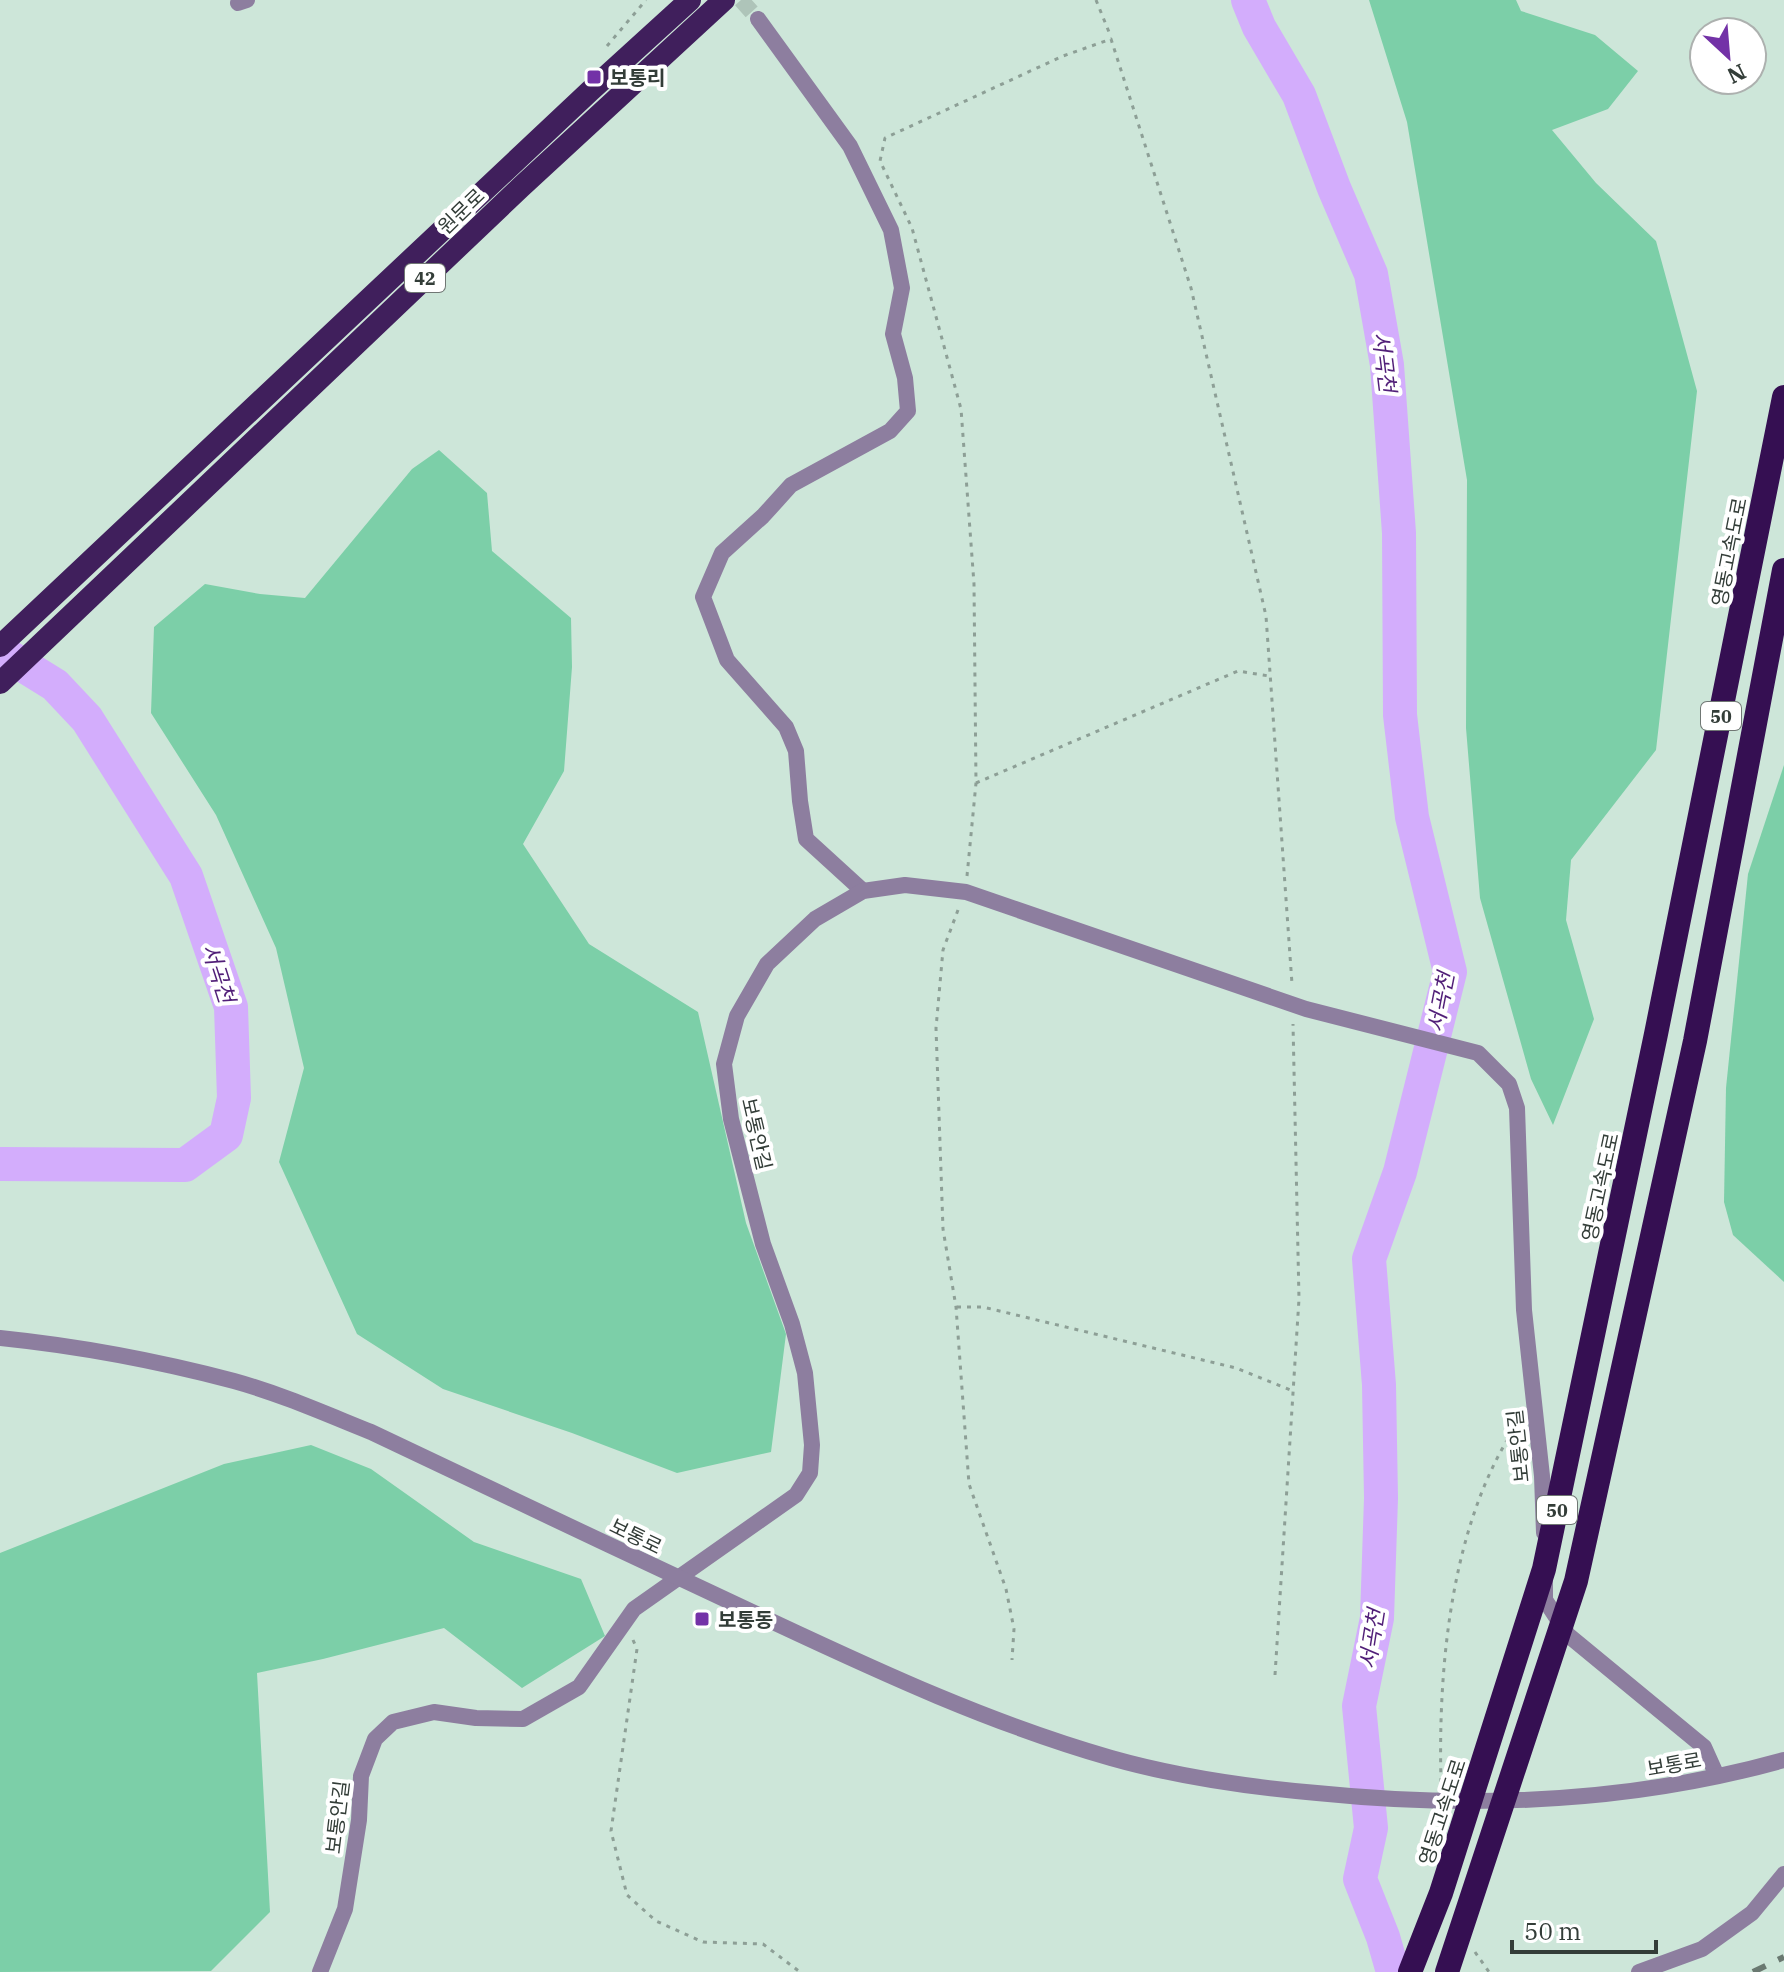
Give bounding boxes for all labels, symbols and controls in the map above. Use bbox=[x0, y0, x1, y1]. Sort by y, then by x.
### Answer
north arrow bbox=[1688, 16, 1768, 96]
text: N bbox=[1723, 58, 1751, 91]
place label: 보통리 bbox=[610, 64, 665, 91]
marker: 보통리 bbox=[585, 68, 603, 86]
street label: 원문로 bbox=[432, 182, 490, 240]
road number: 42 bbox=[405, 264, 445, 292]
water label: 서곡천 bbox=[1367, 330, 1403, 397]
street label: 영동고속도로 bbox=[1705, 495, 1753, 609]
road number: 50 bbox=[1701, 702, 1741, 730]
water label: 서곡천 bbox=[196, 940, 243, 1009]
water label: 서곡천 bbox=[1420, 967, 1461, 1035]
street label: 보통안길 bbox=[736, 1095, 778, 1173]
street label: 영동고속도로 bbox=[1575, 1130, 1625, 1244]
street label: 보통안길 bbox=[1501, 1408, 1535, 1484]
road number: 50 bbox=[1537, 1496, 1577, 1524]
street label: 보통로 bbox=[605, 1512, 667, 1560]
water label: 서곡천 bbox=[1352, 1604, 1391, 1671]
place label: 보통동 bbox=[718, 1606, 773, 1633]
marker: 보통동 bbox=[693, 1610, 711, 1628]
street label: 보통로 bbox=[1644, 1746, 1704, 1782]
street label: 영동고속도로 bbox=[1412, 1755, 1472, 1869]
street label: 보통안길 bbox=[319, 1779, 355, 1855]
scale bar bbox=[1512, 1904, 1656, 1954]
text: 50 m bbox=[1524, 1915, 1581, 1947]

